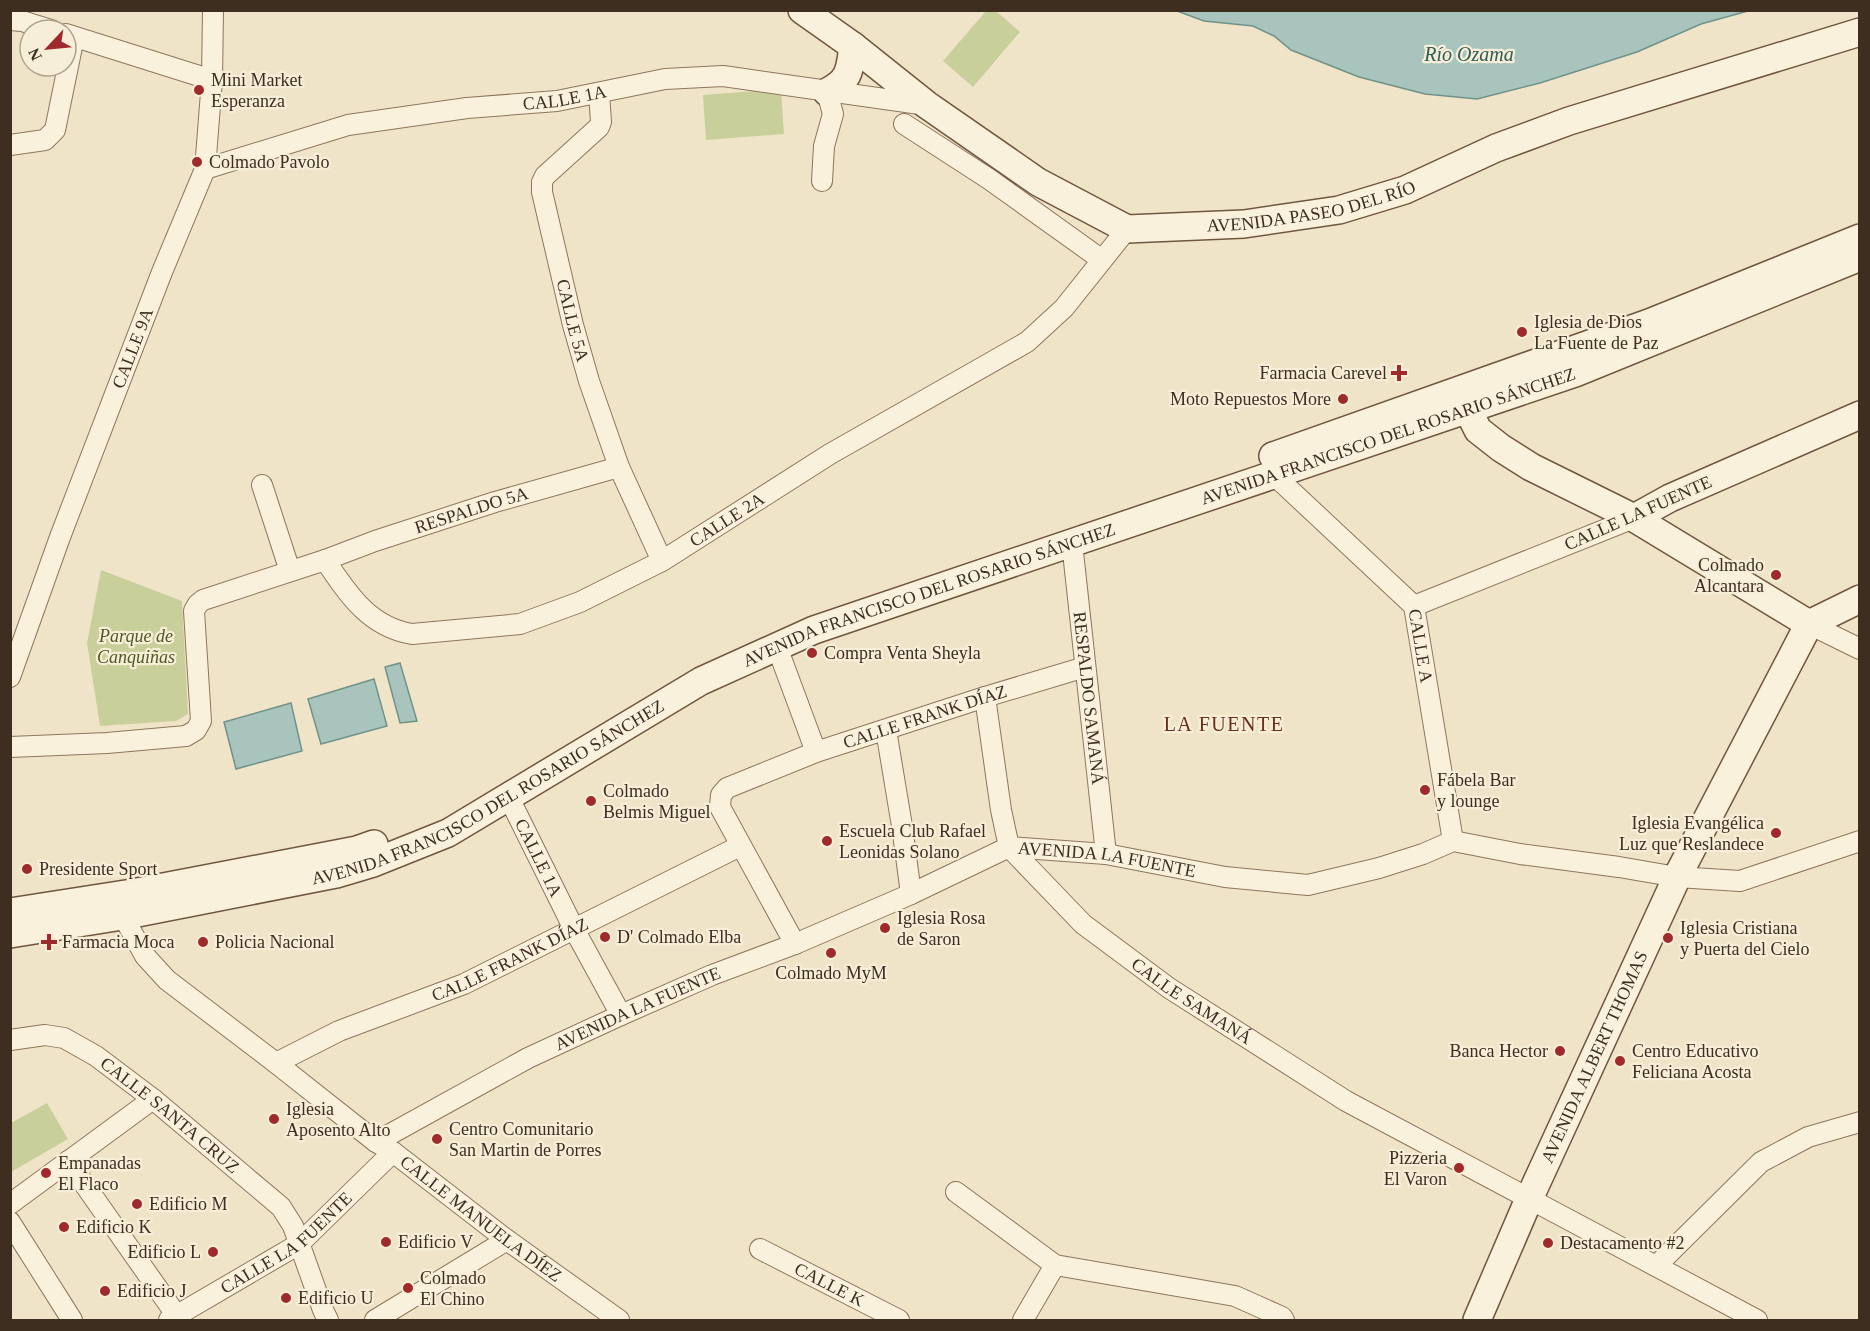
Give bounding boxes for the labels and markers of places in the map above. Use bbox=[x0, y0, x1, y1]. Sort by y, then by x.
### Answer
place label: Mini Market Esperanza bbox=[211, 70, 303, 111]
marker: Mini Market Esperanza bbox=[192, 83, 206, 97]
place label: Colmado Pavolo bbox=[209, 152, 330, 172]
marker: Colmado Pavolo bbox=[190, 155, 204, 169]
place label: Iglesia de Dios La Fuente de Paz bbox=[1534, 312, 1658, 353]
marker: Iglesia de Dios La Fuente de Paz bbox=[1515, 325, 1529, 339]
place label: Farmacia Carevel bbox=[1260, 363, 1387, 383]
marker: Farmacia Carevel bbox=[1392, 366, 1406, 380]
place label: Moto Repuestos More bbox=[1170, 389, 1331, 409]
marker: Moto Repuestos More bbox=[1336, 392, 1350, 406]
place label: Colmado Alcantara bbox=[1694, 555, 1764, 596]
marker: Colmado Alcantara bbox=[1769, 568, 1783, 582]
place label: Compra Venta Sheyla bbox=[824, 643, 981, 663]
marker: Compra Venta Sheyla bbox=[805, 646, 819, 660]
place label: Fábela Bar y lounge bbox=[1437, 770, 1515, 811]
place label: Colmado Belmis Miguel bbox=[603, 781, 711, 822]
marker: Fábela Bar y lounge bbox=[1418, 783, 1432, 797]
marker: Colmado Belmis Miguel bbox=[584, 794, 598, 808]
place label: Iglesia Evangélica Luz que Reslandece bbox=[1619, 813, 1764, 854]
place label: Escuela Club Rafael Leonidas Solano bbox=[839, 821, 986, 862]
marker: Iglesia Evangélica Luz que Reslandece bbox=[1769, 826, 1783, 840]
marker: Escuela Club Rafael Leonidas Solano bbox=[820, 834, 834, 848]
place label: Presidente Sport bbox=[39, 859, 158, 879]
marker: Presidente Sport bbox=[20, 862, 34, 876]
place label: Iglesia Rosa de Saron bbox=[897, 908, 985, 949]
place label: Iglesia Cristiana y Puerta del Cielo bbox=[1680, 918, 1809, 959]
marker: Iglesia Rosa de Saron bbox=[878, 921, 892, 935]
place label: D' Colmado Elba bbox=[617, 927, 741, 947]
marker: D' Colmado Elba bbox=[598, 930, 612, 944]
marker: Iglesia Cristiana y Puerta del Cielo bbox=[1661, 931, 1675, 945]
place label: Farmacia Moca bbox=[62, 932, 174, 952]
place label: Policia Nacional bbox=[215, 932, 334, 952]
marker: Farmacia Moca bbox=[40, 933, 58, 951]
marker: Policia Nacional bbox=[196, 935, 210, 949]
marker: Colmado MyM bbox=[824, 946, 838, 960]
place label: Colmado MyM bbox=[775, 963, 887, 983]
place label: Banca Hector bbox=[1450, 1041, 1548, 1061]
place label: Centro Educativo Feliciana Acosta bbox=[1632, 1041, 1758, 1082]
marker: Banca Hector bbox=[1553, 1044, 1567, 1058]
marker: Centro Educativo Feliciana Acosta bbox=[1613, 1054, 1627, 1068]
place label: Iglesia Aposento Alto bbox=[286, 1099, 391, 1140]
marker: Iglesia Aposento Alto bbox=[267, 1112, 281, 1126]
place label: Centro Comunitario San Martin de Porres bbox=[449, 1119, 601, 1160]
marker: Centro Comunitario San Martin de Porres bbox=[430, 1132, 444, 1146]
place label: Pizzeria El Varon bbox=[1384, 1148, 1447, 1189]
place label: Empanadas El Flaco bbox=[58, 1153, 141, 1194]
marker: Pizzeria El Varon bbox=[1452, 1161, 1466, 1175]
marker: Empanadas El Flaco bbox=[39, 1166, 53, 1180]
place label: Edificio M bbox=[149, 1194, 228, 1214]
marker: Edificio M bbox=[130, 1197, 144, 1211]
place label: Edificio K bbox=[76, 1217, 151, 1237]
marker: Edificio K bbox=[57, 1220, 71, 1234]
place label: Edificio V bbox=[398, 1232, 473, 1252]
place label: Destacamento #2 bbox=[1560, 1233, 1684, 1253]
marker: Edificio V bbox=[379, 1235, 393, 1249]
marker: Destacamento #2 bbox=[1541, 1236, 1555, 1250]
place label: Edificio L bbox=[128, 1242, 201, 1262]
marker: Edificio L bbox=[206, 1245, 220, 1259]
place label: Colmado El Chino bbox=[420, 1268, 486, 1309]
place label: Edificio J bbox=[117, 1281, 187, 1301]
marker: Colmado El Chino bbox=[401, 1281, 415, 1295]
marker: Edificio J bbox=[98, 1284, 112, 1298]
place label: Edificio U bbox=[298, 1288, 373, 1308]
marker: Edificio U bbox=[279, 1291, 293, 1305]

